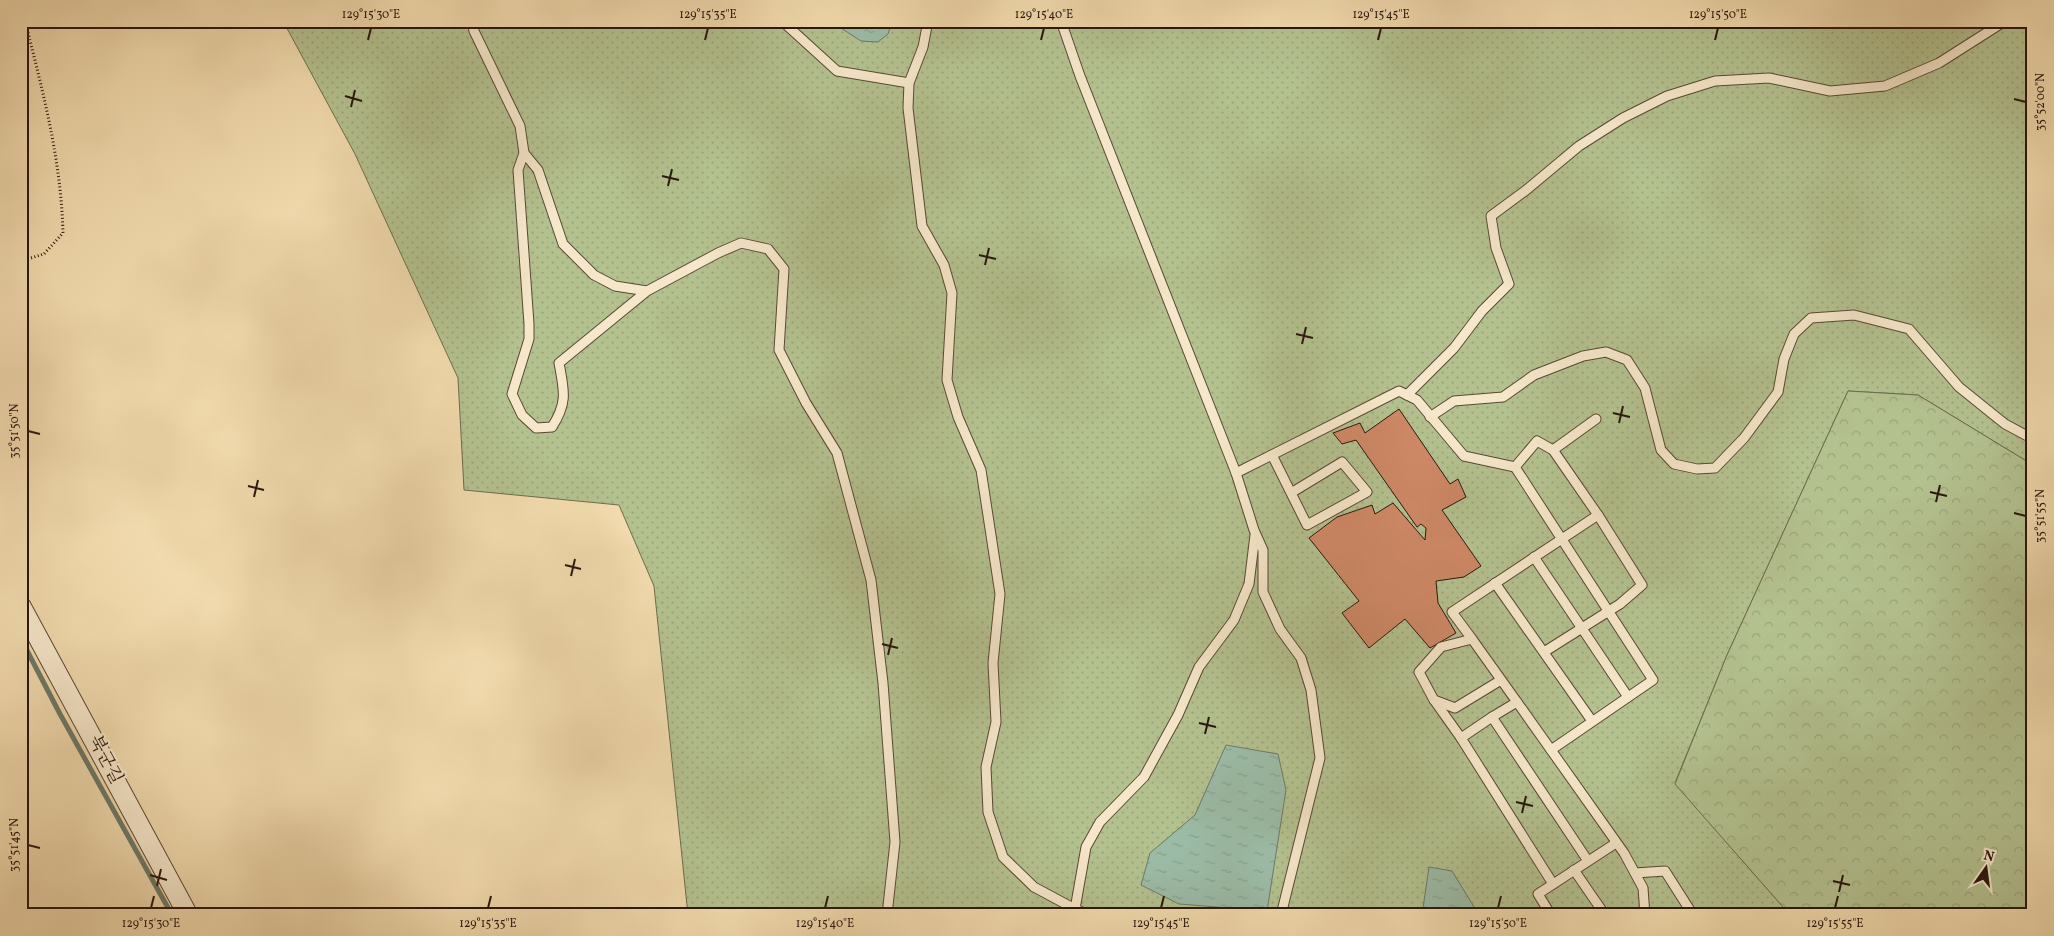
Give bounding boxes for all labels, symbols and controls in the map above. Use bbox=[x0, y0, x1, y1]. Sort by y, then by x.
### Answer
text: 129°15'30"E bbox=[342, 7, 400, 23]
text: 129°15'35"E bbox=[679, 7, 737, 23]
text: 129°15'40"E bbox=[1015, 7, 1073, 23]
text: 129°15'45"E bbox=[1352, 7, 1410, 23]
text: 129°15'50"E bbox=[1689, 7, 1747, 23]
text: 35°52'00"N bbox=[2033, 73, 2049, 131]
text: 35°51'50"N bbox=[7, 404, 23, 458]
text: 35°51'55"N bbox=[2033, 489, 2049, 543]
street label: 북군길 bbox=[82, 731, 128, 789]
text: 35°51'45"N bbox=[7, 818, 23, 872]
north arrow bbox=[1962, 844, 2012, 894]
text: N bbox=[1982, 846, 1996, 867]
text: 129°15'30"E bbox=[122, 916, 180, 932]
text: 129°15'35"E bbox=[459, 916, 517, 932]
text: 129°15'40"E bbox=[796, 916, 854, 932]
text: 129°15'45"E bbox=[1132, 916, 1190, 932]
text: 129°15'50"E bbox=[1469, 916, 1527, 932]
text: 129°15'55"E bbox=[1806, 916, 1864, 932]

